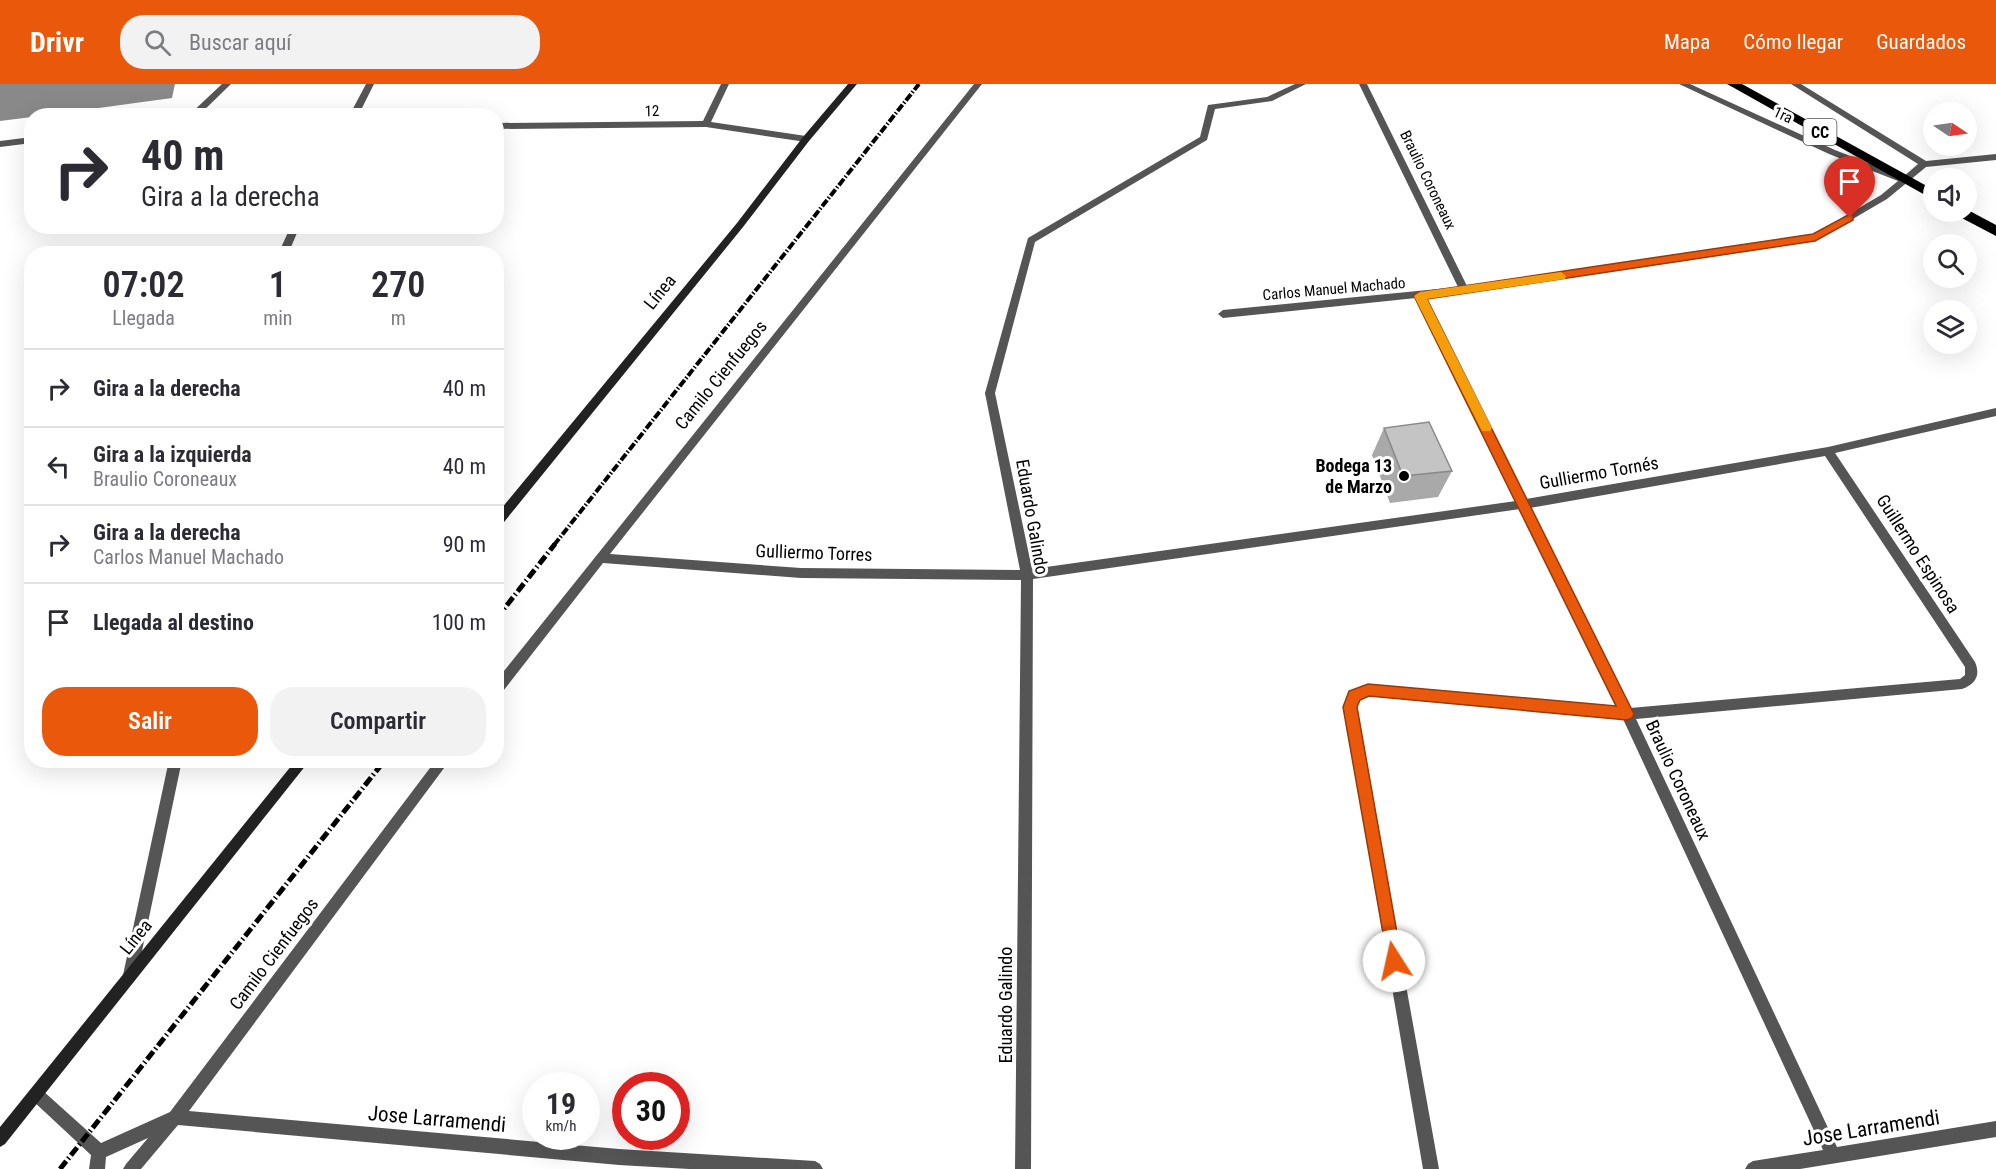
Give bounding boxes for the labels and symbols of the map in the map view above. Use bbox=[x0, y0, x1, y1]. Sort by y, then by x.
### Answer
street label: 12 bbox=[644, 102, 660, 120]
north arrow bbox=[1923, 102, 1977, 156]
street label: 1ra bbox=[1771, 103, 1795, 127]
road number: CC bbox=[1804, 119, 1836, 145]
street label: Braulio Coroneaux bbox=[1396, 127, 1460, 233]
pin bbox=[1824, 156, 1875, 218]
street label: Línea bbox=[639, 270, 680, 313]
street label: Carlos Manuel Machado bbox=[1262, 274, 1406, 304]
street label: Camilo Cienfuegos bbox=[670, 316, 771, 433]
street label: Gulliermo Tornés bbox=[1538, 452, 1660, 493]
place label: Bodega 13 de Marzo bbox=[1316, 455, 1392, 497]
street label: Eduardo Galindo bbox=[1012, 458, 1053, 576]
marker: Bodega 13 de Marzo bbox=[1397, 469, 1411, 483]
street label: Guillermo Espinosa bbox=[1872, 491, 1965, 617]
street label: Gulliermo Torres bbox=[755, 540, 873, 565]
street label: Braulio Coroneaux bbox=[1642, 717, 1715, 843]
street label: Camilo Cienfuegos bbox=[225, 894, 322, 1014]
street label: Línea bbox=[115, 915, 156, 958]
position arrow bbox=[1362, 929, 1426, 993]
street label: Eduardo Galindo bbox=[995, 947, 1016, 1063]
speed limit sign: 30 bbox=[612, 1072, 690, 1150]
street label: Jose Larramendi bbox=[367, 1101, 507, 1137]
street label: Jose Larramendi bbox=[1801, 1105, 1941, 1151]

